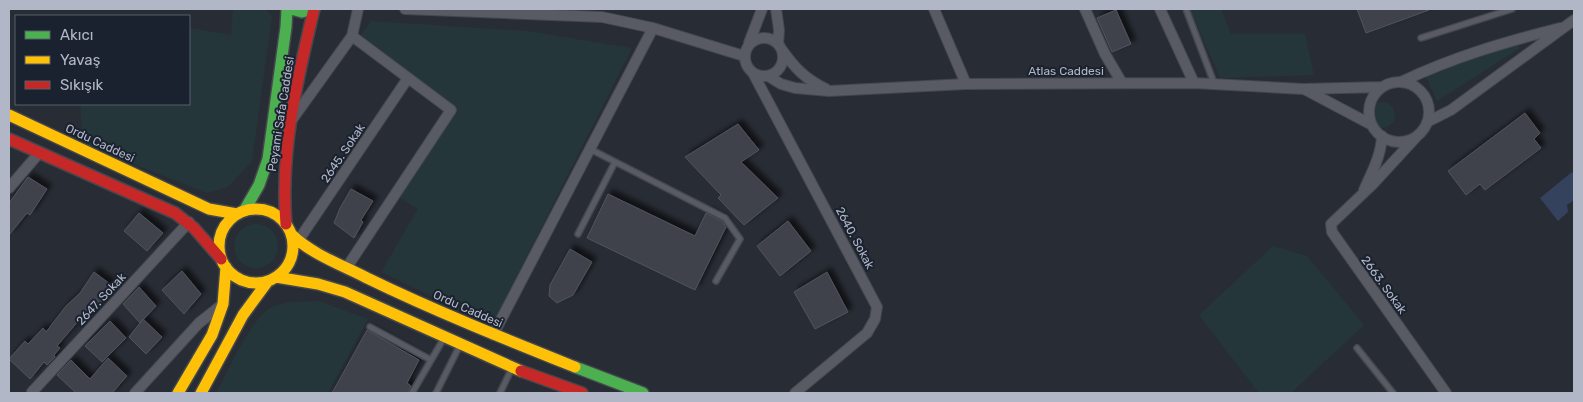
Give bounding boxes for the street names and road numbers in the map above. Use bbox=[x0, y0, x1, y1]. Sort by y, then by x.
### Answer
street label: Peyami Safa Caddesi bbox=[265, 55, 297, 173]
street label: Atlas Caddesi bbox=[1028, 64, 1104, 78]
street label: 2645. Sokak bbox=[318, 120, 368, 185]
street label: Ordu Caddesi bbox=[63, 121, 137, 165]
street label: 2640. Sokak bbox=[833, 205, 878, 272]
street label: 2663. Sokak bbox=[1358, 253, 1410, 317]
street label: 2647. Sokak bbox=[73, 269, 129, 328]
street label: Ordu Caddesi bbox=[431, 287, 505, 331]

